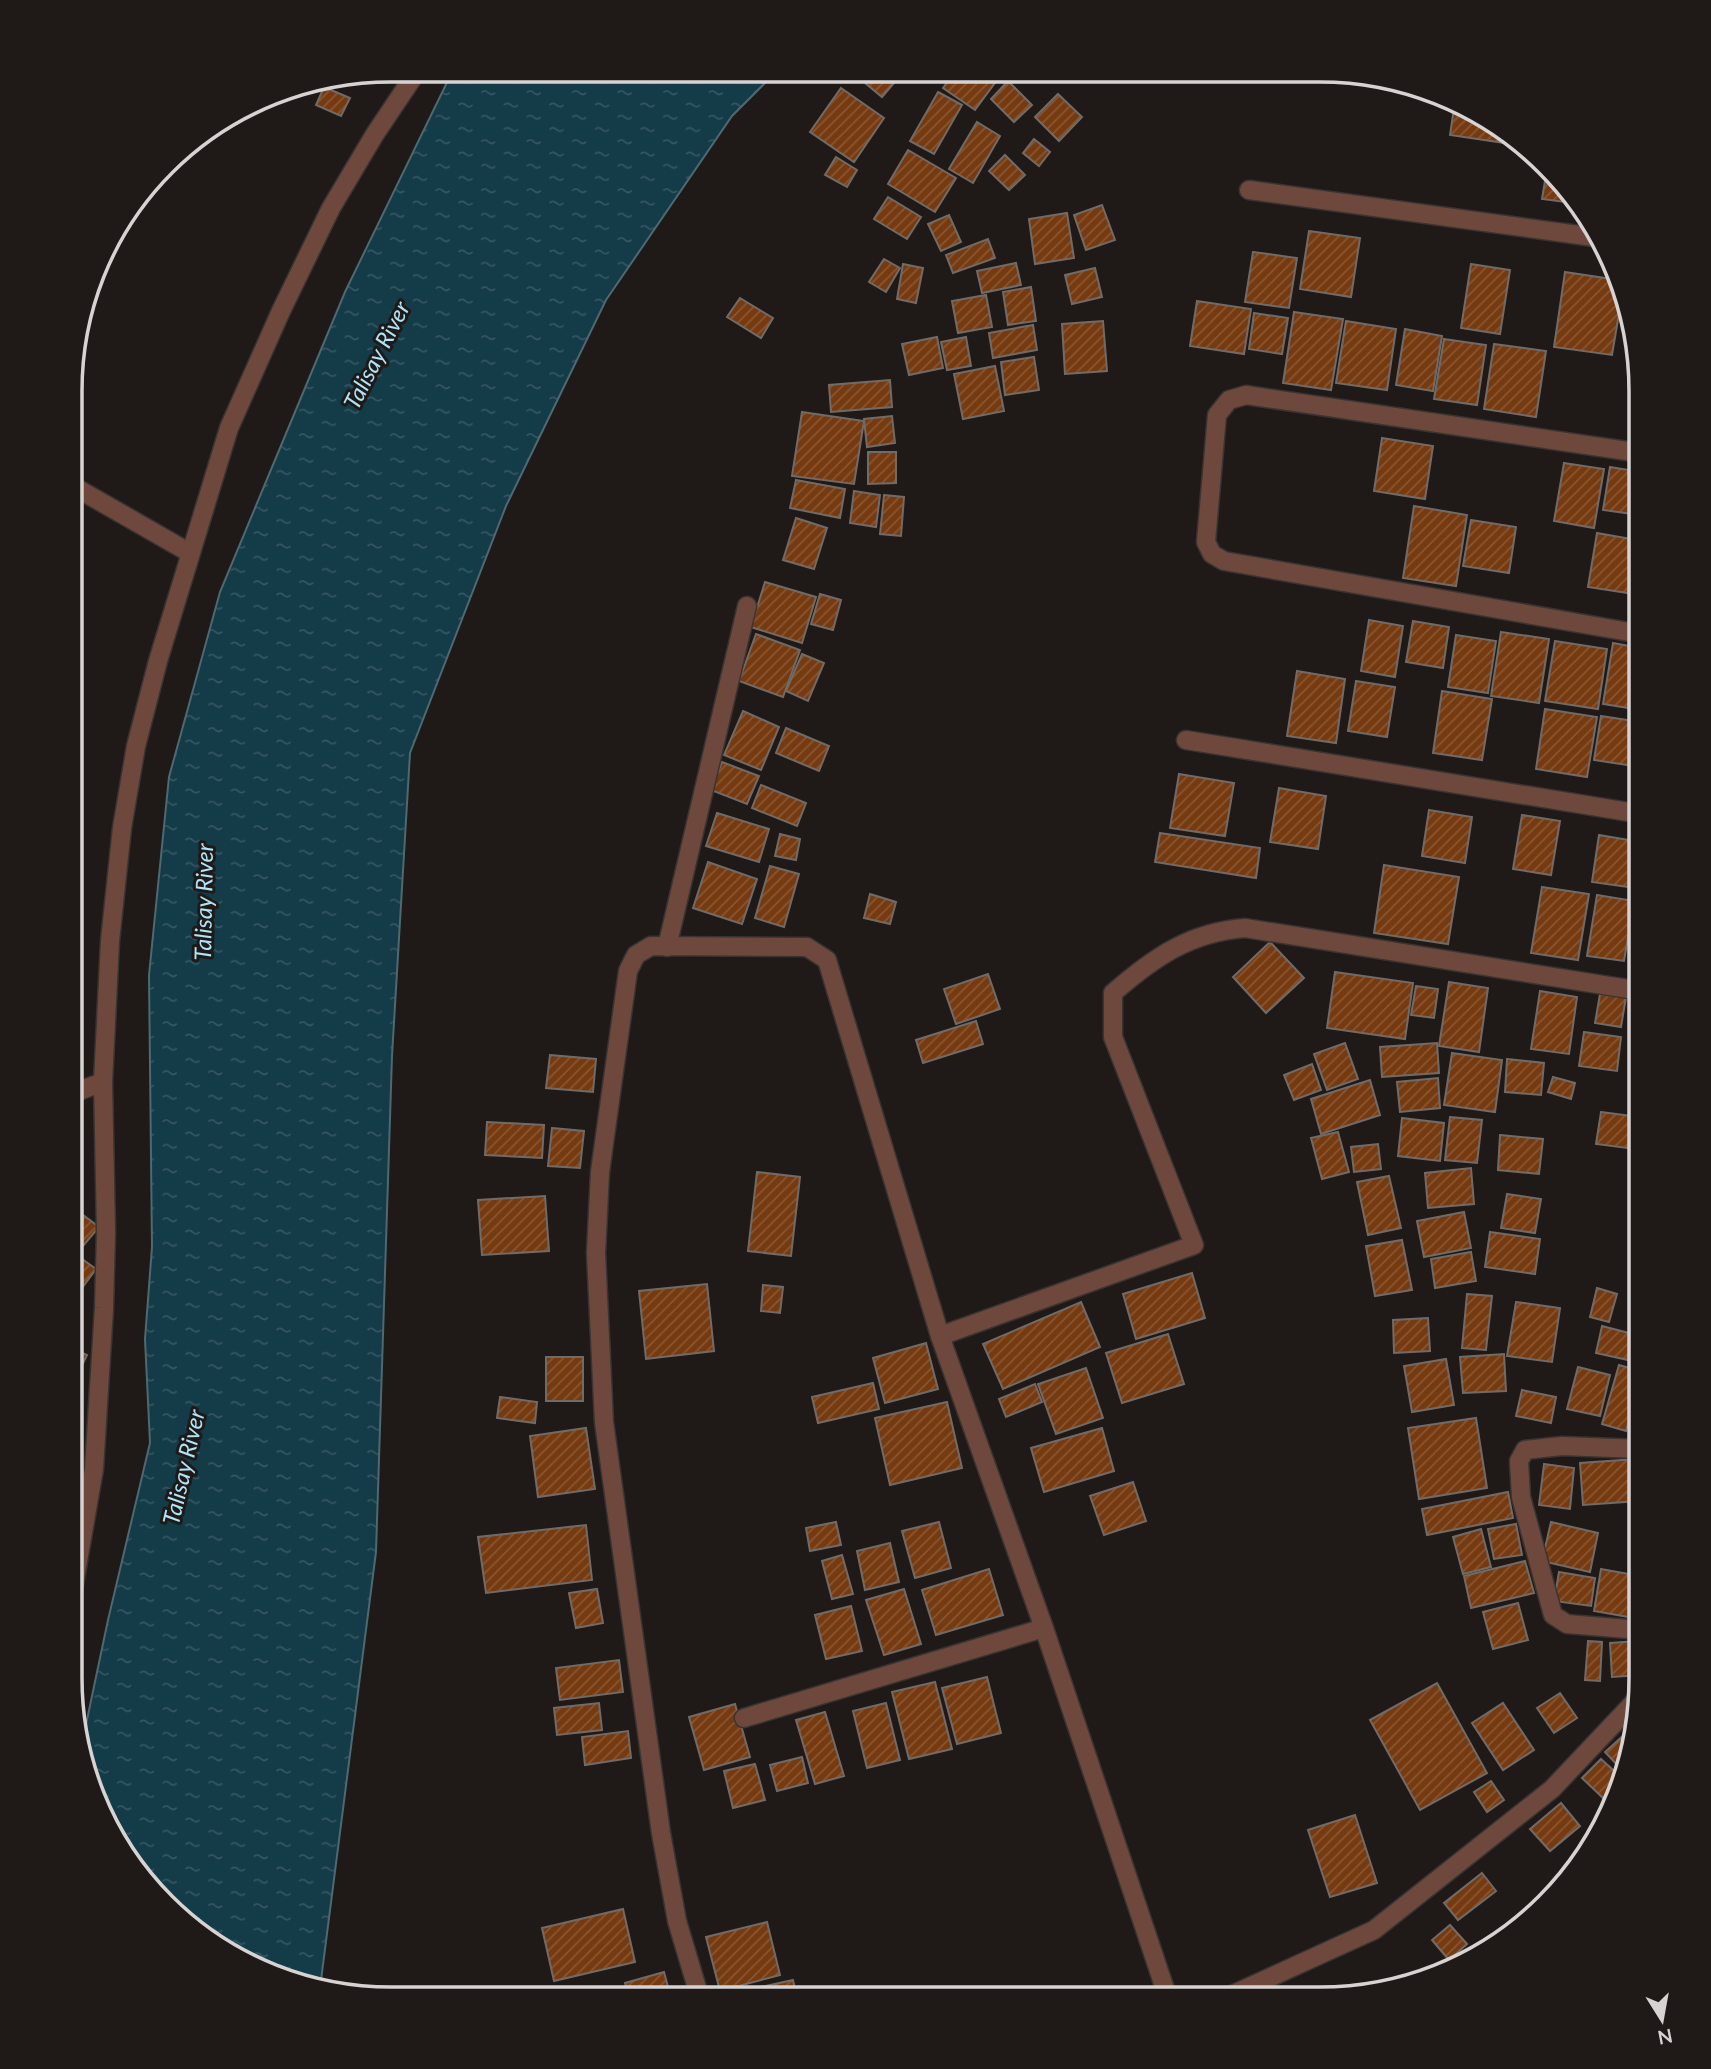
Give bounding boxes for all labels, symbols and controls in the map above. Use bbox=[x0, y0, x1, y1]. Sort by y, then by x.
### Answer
water label: Talisay River bbox=[337, 295, 416, 414]
water label: Talisay River bbox=[188, 842, 218, 961]
water label: Talisay River bbox=[156, 1406, 210, 1527]
north arrow bbox=[1627, 1985, 1697, 2055]
text: N bbox=[1656, 2024, 1675, 2050]

